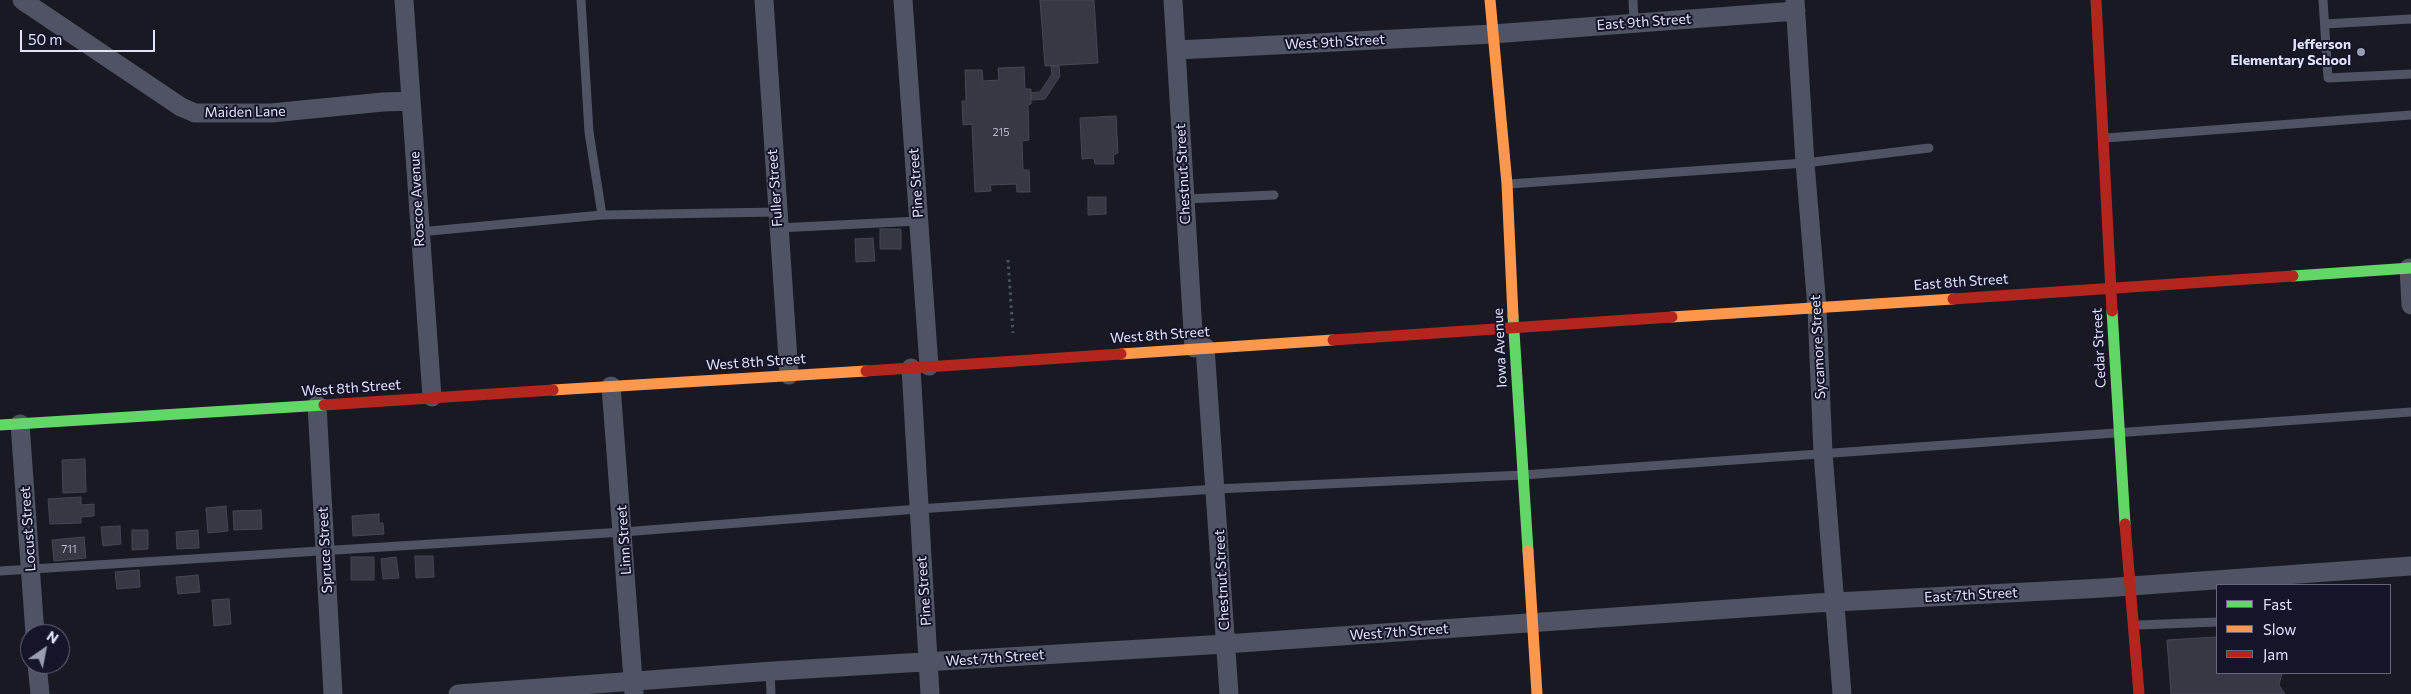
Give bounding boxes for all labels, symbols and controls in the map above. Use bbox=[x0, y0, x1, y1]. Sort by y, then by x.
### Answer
street label: East 9th Street bbox=[1596, 10, 1692, 34]
scale bar bbox=[22, 20, 158, 52]
text: 50 m bbox=[28, 30, 62, 48]
street label: West 9th Street bbox=[1285, 31, 1385, 53]
place label: Jefferson Elementary School bbox=[2231, 36, 2351, 68]
marker: Jefferson Elementary School bbox=[2355, 46, 2367, 58]
street label: Maiden Lane bbox=[204, 103, 286, 121]
street label: Chestnut Street bbox=[1172, 123, 1194, 225]
house number: 215 bbox=[992, 125, 1010, 139]
street label: Pine Street bbox=[905, 147, 927, 219]
street label: Fuller Street bbox=[764, 149, 786, 227]
street label: Roscoe Avenue bbox=[406, 151, 428, 247]
street label: East 8th Street bbox=[1913, 270, 2009, 294]
street label: Sycamore Street bbox=[1807, 294, 1829, 400]
street label: Iowa Avenue bbox=[1490, 308, 1510, 388]
street label: Cedar Street bbox=[2089, 308, 2109, 388]
street label: West 8th Street bbox=[1110, 323, 1210, 347]
street label: West 8th Street bbox=[706, 350, 806, 374]
street label: West 8th Street bbox=[301, 376, 401, 400]
street label: Locust Street bbox=[17, 486, 39, 572]
street label: Linn Street bbox=[613, 505, 635, 575]
street label: Spruce Street bbox=[314, 506, 336, 594]
street label: Chestnut Street bbox=[1211, 529, 1233, 631]
house number: 711 bbox=[61, 542, 77, 556]
street label: Pine Street bbox=[913, 555, 935, 627]
street label: East 7th Street bbox=[1924, 584, 2018, 606]
legend bbox=[2216, 584, 2391, 674]
text: Fast bbox=[2263, 595, 2292, 613]
street label: West 7th Street bbox=[1349, 620, 1449, 644]
text: Slow bbox=[2263, 620, 2296, 638]
north arrow bbox=[20, 624, 70, 674]
text: N bbox=[44, 627, 62, 647]
text: Jam bbox=[2263, 645, 2288, 663]
street label: West 7th Street bbox=[945, 646, 1045, 670]

